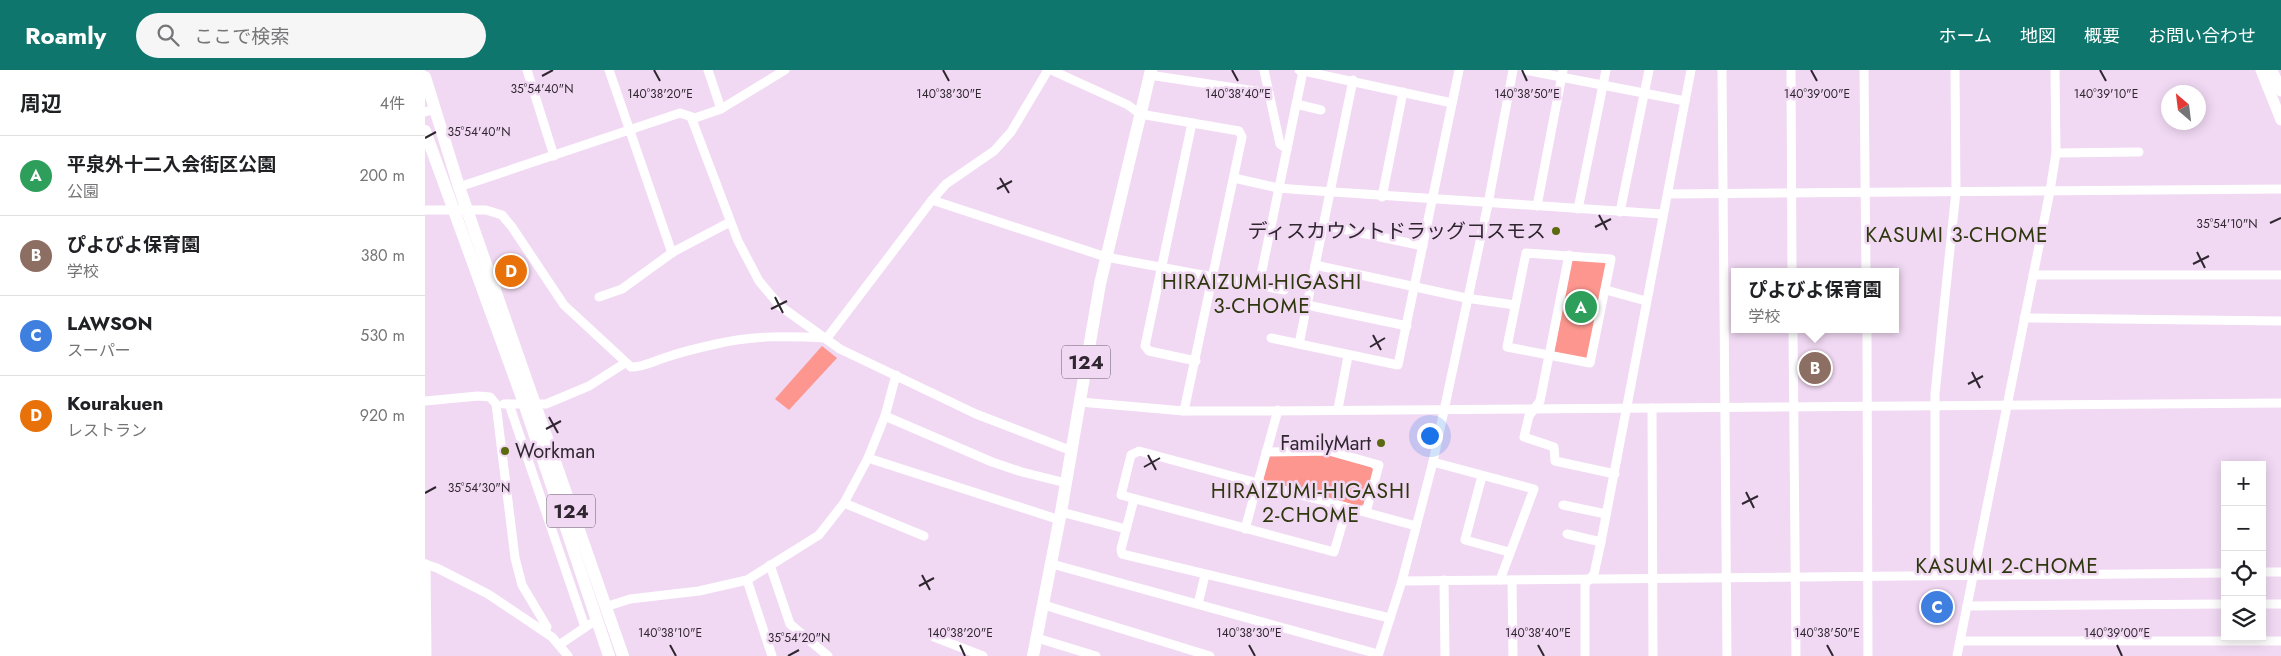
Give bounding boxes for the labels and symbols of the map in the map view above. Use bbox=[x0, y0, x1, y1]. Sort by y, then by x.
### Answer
text: 35°54'40"N bbox=[511, 80, 573, 98]
text: 140°38'20"E bbox=[627, 85, 693, 103]
text: 140°38'30"E bbox=[916, 85, 982, 103]
text: 140°38'40"E bbox=[1205, 85, 1271, 103]
text: 140°38'50"E bbox=[1494, 85, 1560, 103]
text: 140°39'00"E bbox=[1784, 85, 1850, 103]
text: 140°39'10"E bbox=[2074, 85, 2138, 103]
north arrow bbox=[2161, 85, 2206, 130]
text: 35°54'40"N bbox=[448, 123, 510, 141]
text: 35°54'10"N bbox=[2196, 215, 2258, 233]
place label: ディスカウントドラッグコスモス bbox=[1247, 217, 1546, 246]
district label: KASUMI 3-CHOME bbox=[1865, 220, 2049, 250]
marker: ディスカウントドラッグコスモス bbox=[1550, 225, 1562, 237]
pin: D bbox=[495, 252, 527, 290]
district label: HIRAIZUMI-HIGASHI 3-CHOME bbox=[1162, 267, 1362, 321]
pin: A bbox=[1565, 288, 1597, 326]
road number: 124 bbox=[1062, 346, 1110, 378]
pin: B bbox=[1799, 349, 1831, 387]
your location bbox=[1417, 423, 1443, 449]
place label: FamilyMart bbox=[1280, 429, 1371, 458]
place label: Workman bbox=[515, 437, 596, 466]
marker: FamilyMart bbox=[1375, 437, 1387, 449]
marker: Workman bbox=[499, 445, 511, 457]
district label: HIRAIZUMI-HIGASHI 2-CHOME bbox=[1211, 476, 1411, 530]
text: 35°54'30"N bbox=[448, 479, 510, 497]
road number: 124 bbox=[547, 494, 595, 528]
district label: KASUMI 2-CHOME bbox=[1915, 551, 2099, 581]
pin: C bbox=[1921, 588, 1953, 626]
text: 140°38'10"E bbox=[638, 624, 702, 642]
text: 140°38'20"E bbox=[927, 624, 993, 642]
text: 140°38'30"E bbox=[1216, 624, 1282, 642]
text: 140°38'40"E bbox=[1505, 624, 1571, 642]
text: 140°38'50"E bbox=[1794, 624, 1860, 642]
text: 140°39'00"E bbox=[2084, 624, 2150, 642]
text: 35°54'20"N bbox=[768, 629, 830, 647]

